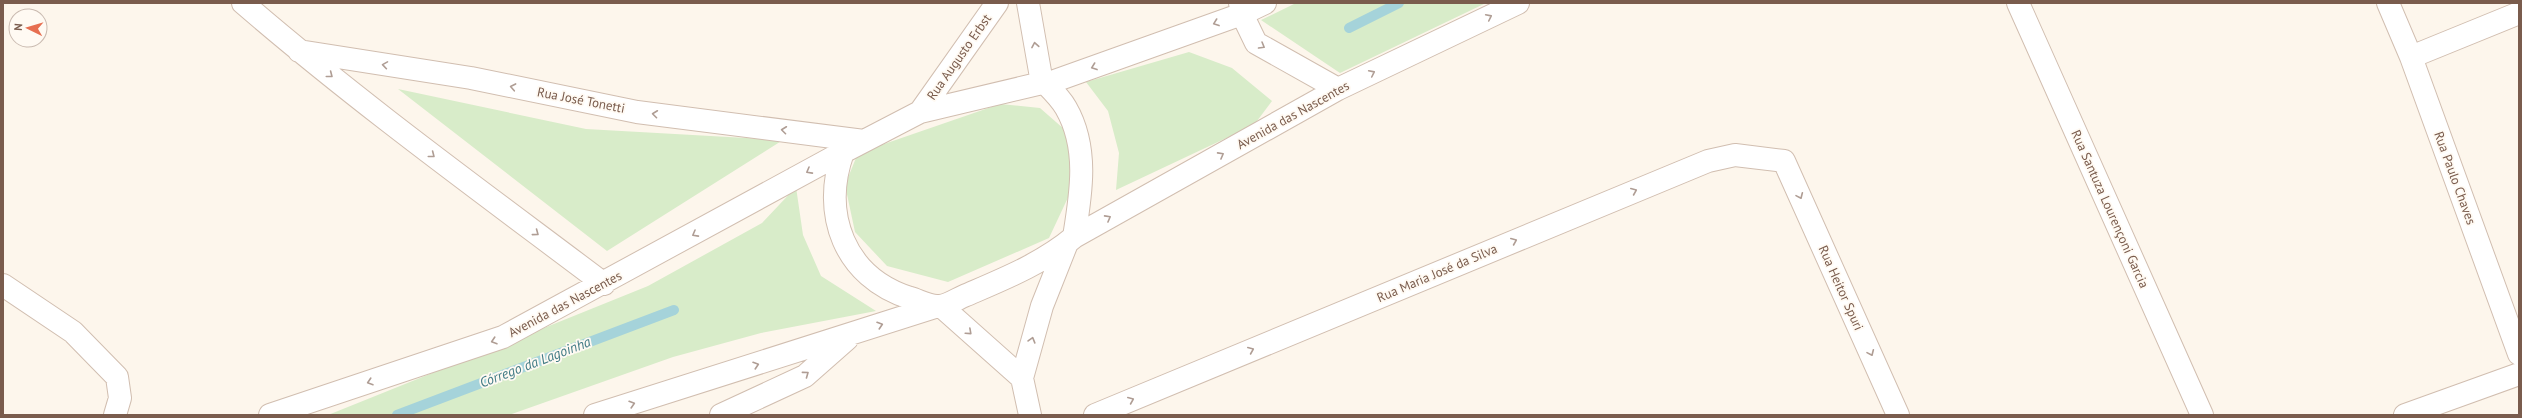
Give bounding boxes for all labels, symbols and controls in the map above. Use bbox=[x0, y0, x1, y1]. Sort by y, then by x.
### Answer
north arrow bbox=[8, 8, 48, 48]
street label: Rua Augusto Erbst bbox=[923, 10, 995, 103]
one-way arrow bbox=[1485, 14, 1493, 22]
one-way arrow bbox=[1213, 19, 1220, 27]
text: N bbox=[11, 23, 25, 31]
one-way arrow bbox=[1031, 42, 1040, 48]
one-way arrow bbox=[1258, 42, 1265, 49]
one-way arrow bbox=[382, 61, 388, 69]
one-way arrow bbox=[1090, 62, 1097, 71]
one-way arrow bbox=[325, 70, 332, 77]
one-way arrow bbox=[1368, 70, 1375, 78]
street label: Avenida das Nascentes bbox=[1234, 77, 1352, 153]
one-way arrow bbox=[510, 83, 516, 91]
street label: Rua José Tonetti bbox=[536, 83, 626, 117]
one-way arrow bbox=[652, 110, 658, 119]
one-way arrow bbox=[781, 126, 787, 135]
street label: Rua Santuza Lourençoni Garcia bbox=[2067, 127, 2153, 291]
street label: Rua Paulo Chaves bbox=[2430, 129, 2480, 227]
one-way arrow bbox=[428, 150, 435, 157]
one-way arrow bbox=[1217, 152, 1224, 159]
one-way arrow bbox=[805, 166, 813, 173]
one-way arrow bbox=[1630, 188, 1637, 196]
one-way arrow bbox=[1795, 192, 1803, 200]
one-way arrow bbox=[1103, 216, 1111, 223]
one-way arrow bbox=[532, 228, 539, 235]
one-way arrow bbox=[692, 229, 699, 236]
one-way arrow bbox=[1510, 238, 1517, 246]
street label: Rua Maria José da Silva bbox=[1374, 240, 1500, 306]
street label: Rua Heitor Spuri bbox=[1815, 243, 1867, 333]
street label: Avenida das Nascentes bbox=[505, 267, 625, 341]
one-way arrow bbox=[876, 321, 883, 330]
one-way arrow bbox=[965, 328, 972, 335]
water label: Córrego da Lagoinha bbox=[477, 332, 593, 391]
one-way arrow bbox=[490, 336, 497, 344]
one-way arrow bbox=[1027, 337, 1036, 344]
one-way arrow bbox=[1248, 347, 1255, 355]
one-way arrow bbox=[1866, 350, 1874, 357]
one-way arrow bbox=[752, 361, 759, 370]
one-way arrow bbox=[802, 372, 809, 379]
one-way arrow bbox=[367, 377, 374, 385]
one-way arrow bbox=[1127, 397, 1135, 405]
one-way arrow bbox=[628, 400, 635, 408]

